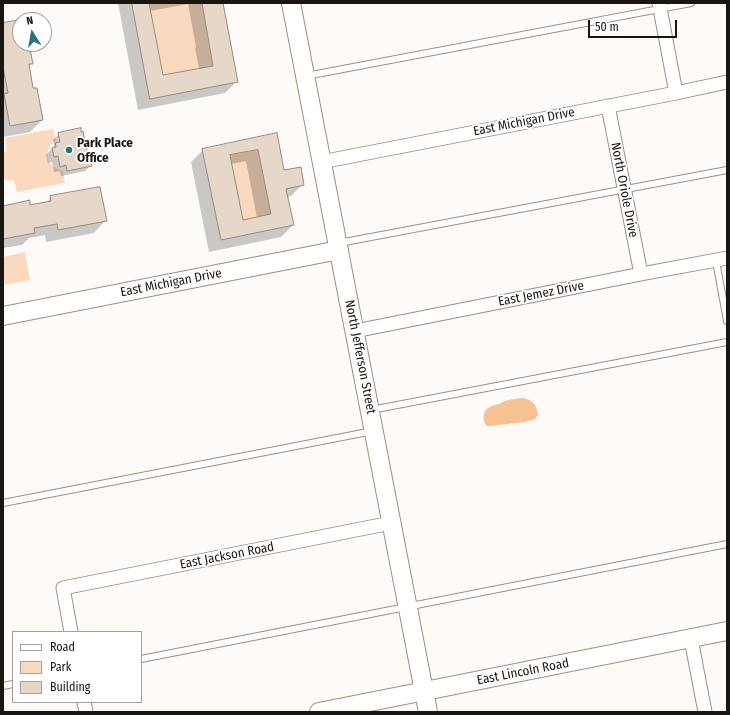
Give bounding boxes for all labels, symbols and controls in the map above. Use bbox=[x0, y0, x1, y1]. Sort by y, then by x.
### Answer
north arrow bbox=[12, 12, 52, 52]
scale bar bbox=[590, 12, 679, 38]
text: N bbox=[25, 14, 34, 28]
text: 50 m bbox=[595, 20, 619, 34]
street label: East Michigan Drive bbox=[472, 105, 576, 139]
place label: Park Place Office bbox=[77, 135, 133, 166]
street label: North Oriole Drive bbox=[607, 141, 641, 239]
marker: Park Place Office bbox=[64, 145, 74, 155]
street label: East Michigan Drive bbox=[119, 266, 223, 300]
street label: East Jemez Drive bbox=[497, 278, 585, 310]
street label: North Jefferson Street bbox=[341, 298, 379, 416]
street label: East Jackson Road bbox=[178, 539, 276, 573]
legend bbox=[12, 631, 142, 703]
text: Road bbox=[50, 640, 75, 654]
street label: East Lincoln Road bbox=[476, 655, 570, 689]
text: Park bbox=[50, 660, 71, 674]
text: Building bbox=[50, 680, 90, 694]

